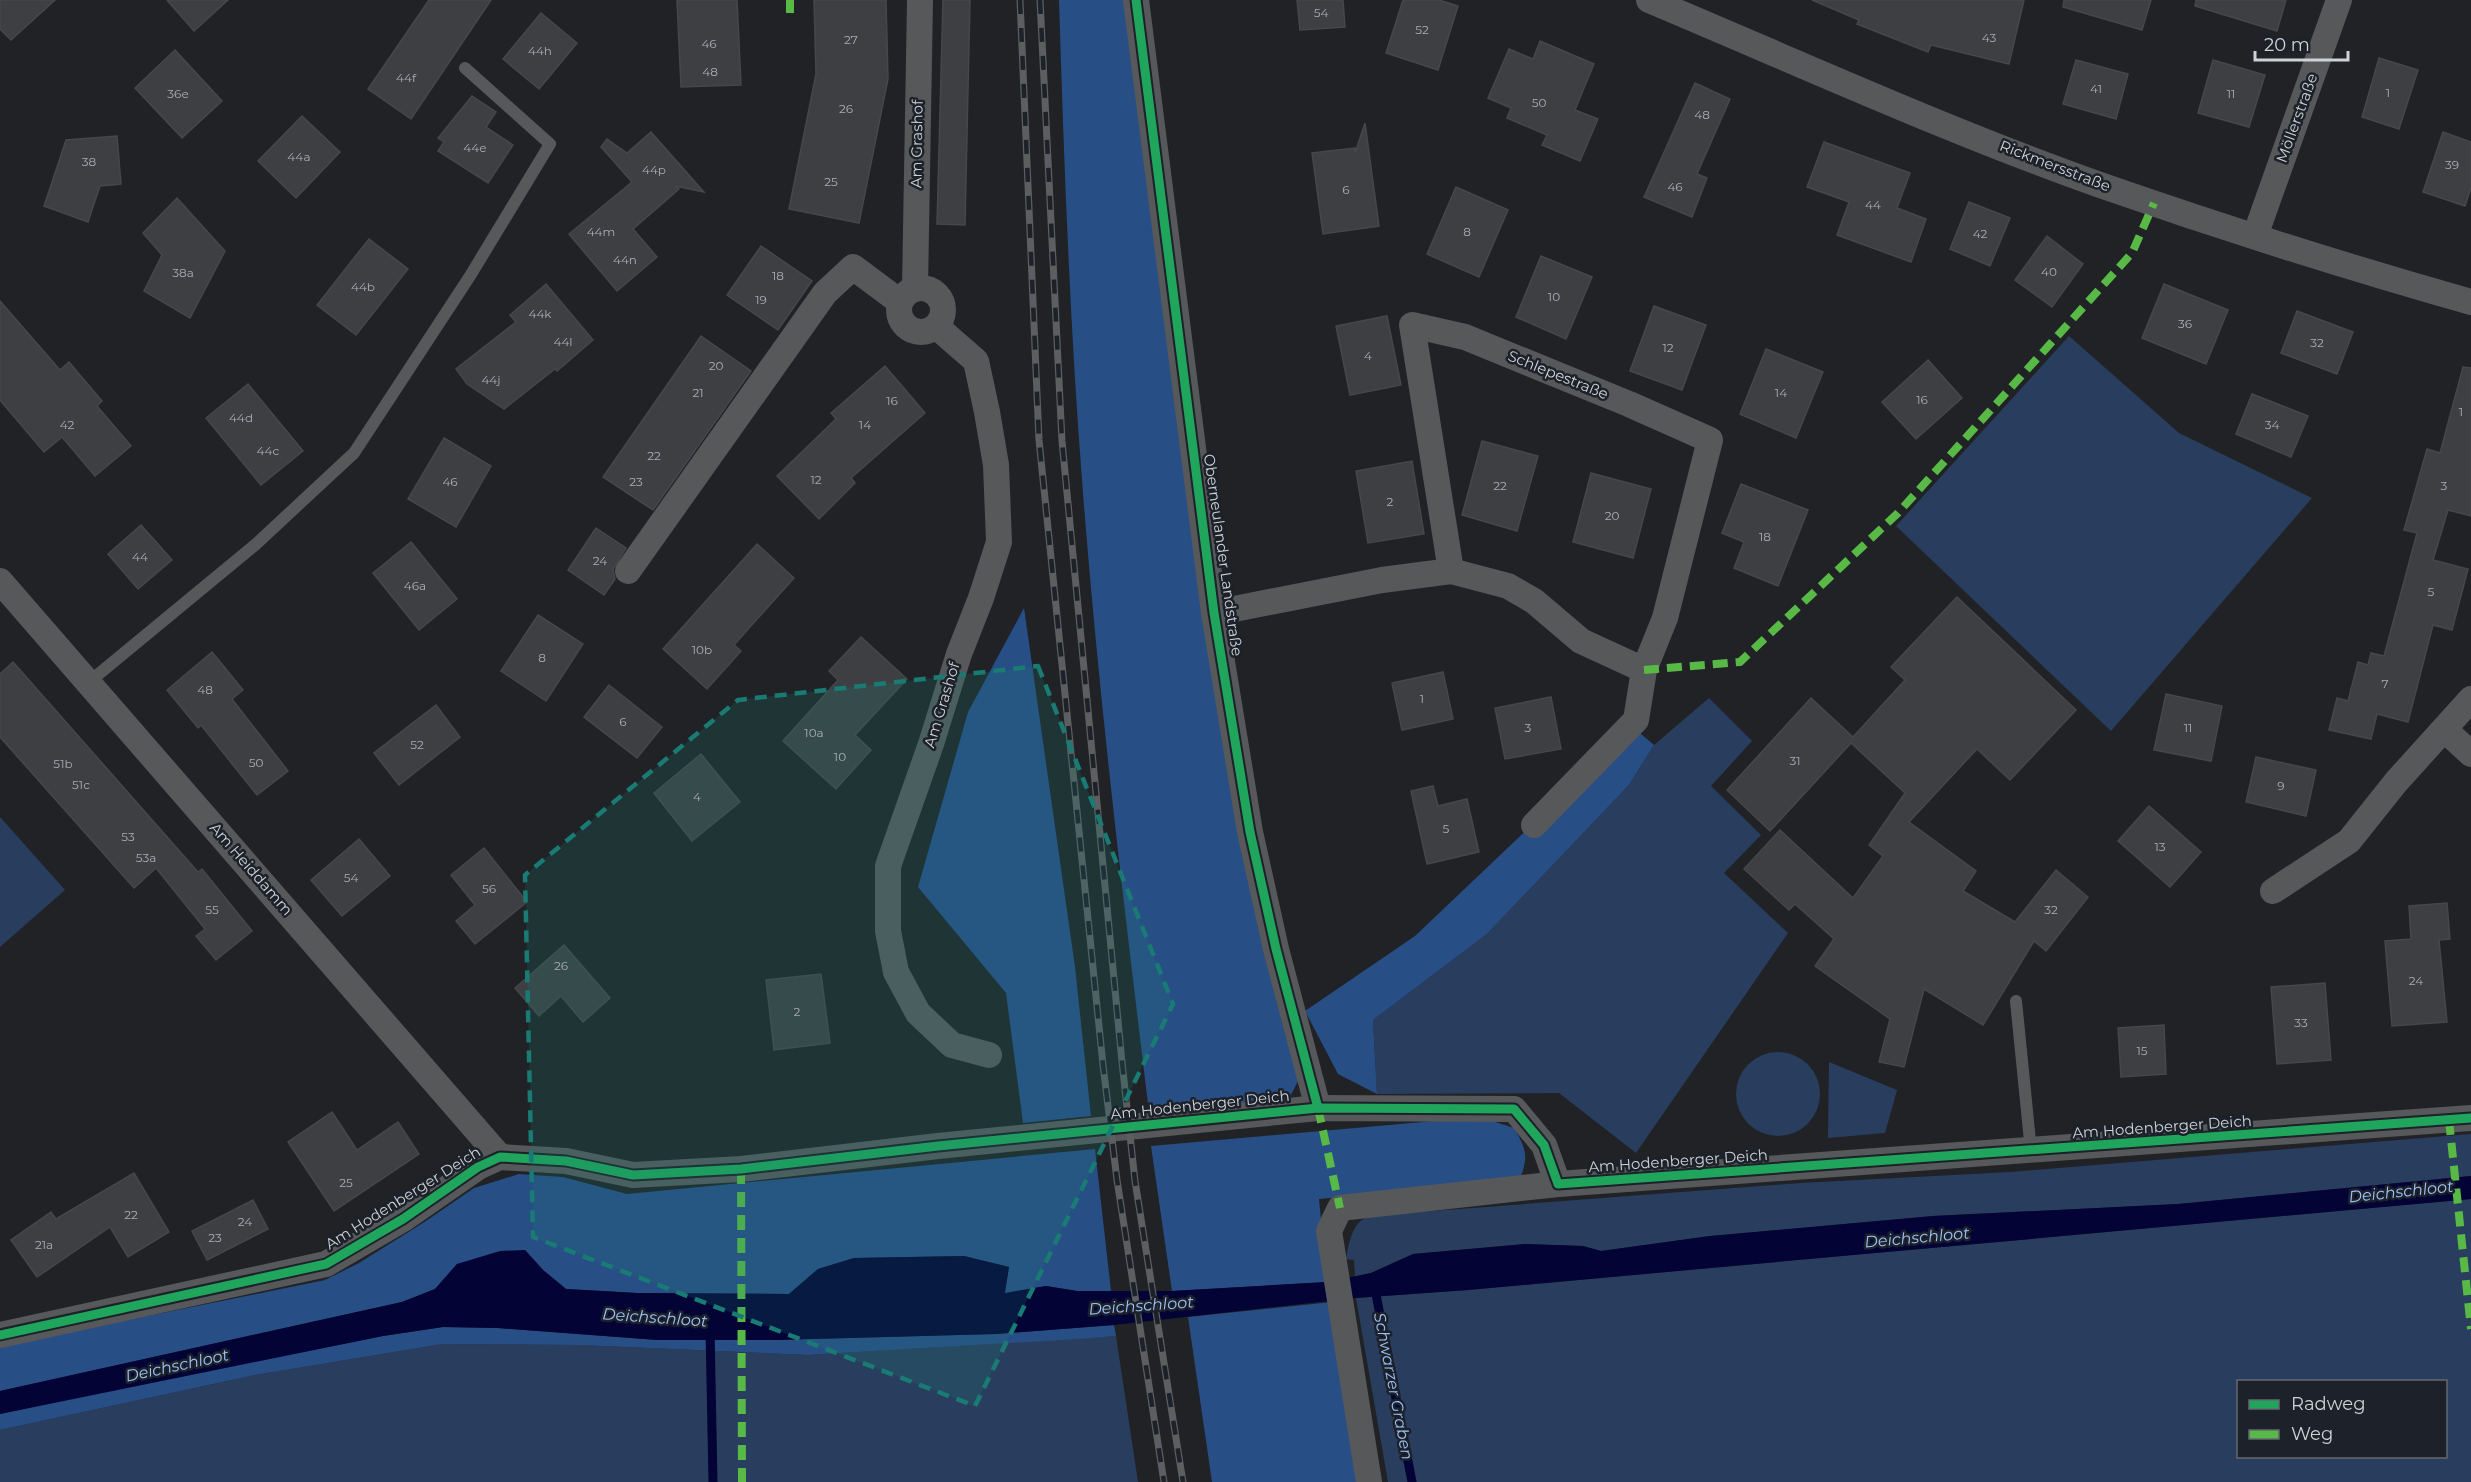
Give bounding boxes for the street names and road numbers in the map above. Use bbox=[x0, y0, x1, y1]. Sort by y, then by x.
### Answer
street label: Möllerstraße bbox=[2272, 71, 2321, 165]
street label: Am Grashof bbox=[906, 99, 927, 188]
street label: Rickmersstraße bbox=[1997, 136, 2113, 195]
street label: Schlepestraße bbox=[1505, 346, 1611, 403]
street label: Oberneulander Landstraße bbox=[1200, 453, 1247, 657]
street label: Am Grashof bbox=[920, 659, 964, 750]
street label: Am Heiddamm bbox=[206, 818, 297, 919]
street label: Am Hodenberger Deich bbox=[1110, 1086, 1290, 1123]
street label: Am Hodenberger Deich bbox=[2072, 1111, 2252, 1142]
street label: Am Hodenberger Deich bbox=[321, 1142, 484, 1253]
street label: Am Hodenberger Deich bbox=[1588, 1145, 1768, 1176]

